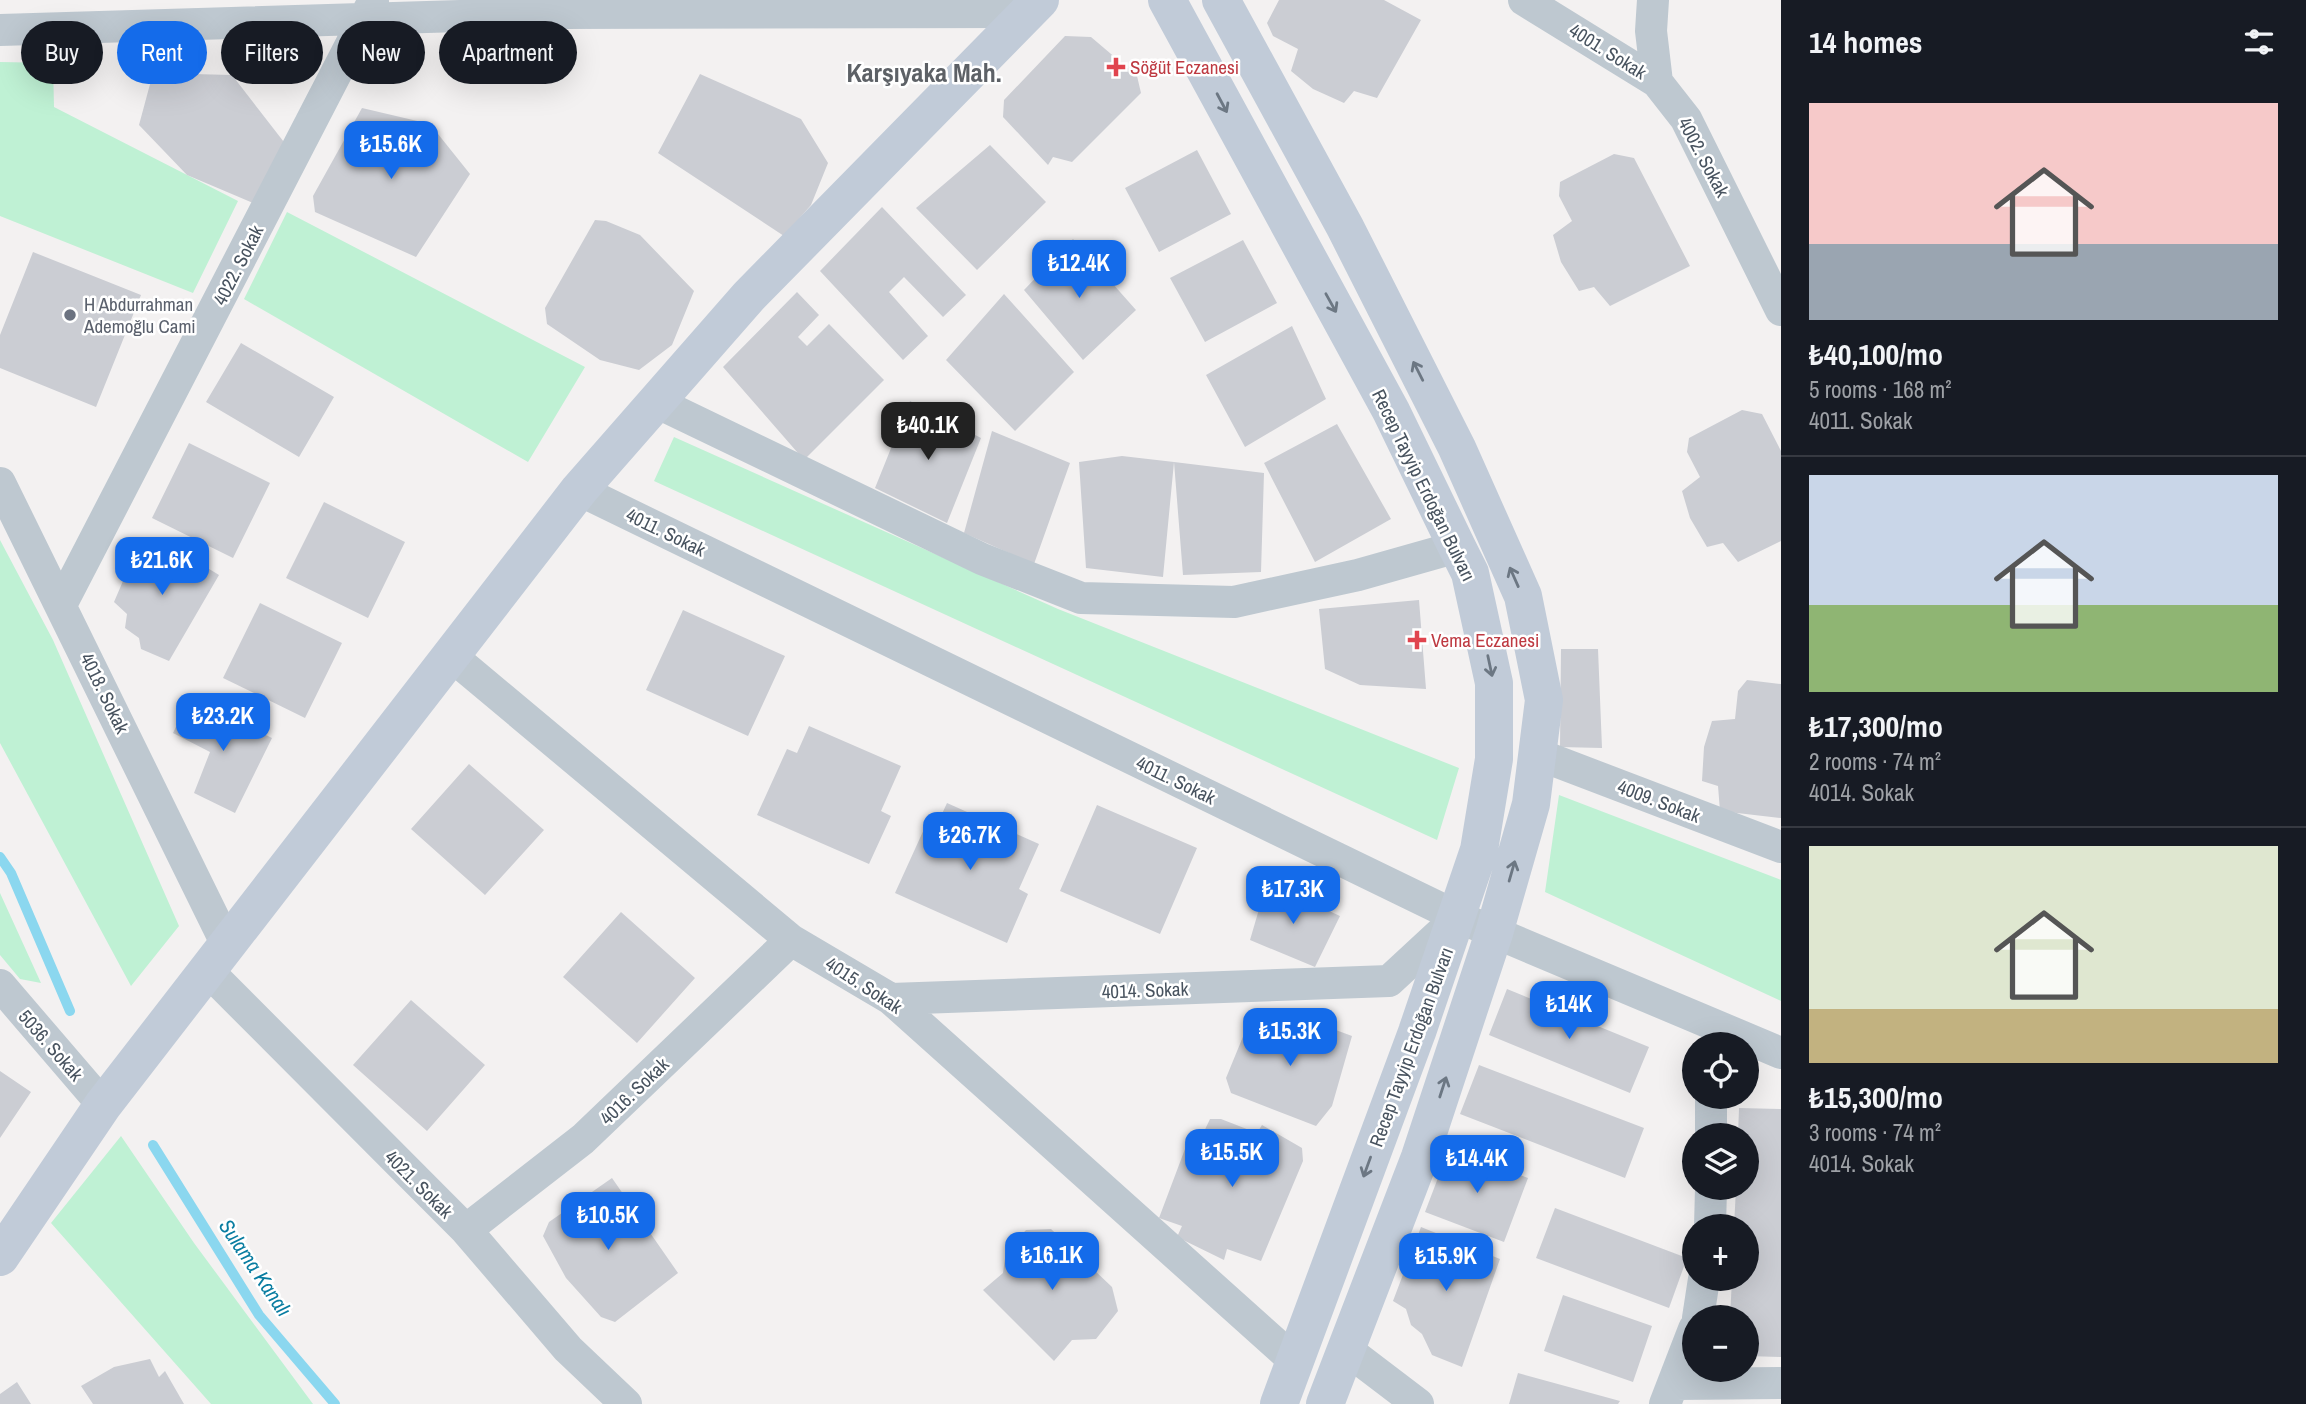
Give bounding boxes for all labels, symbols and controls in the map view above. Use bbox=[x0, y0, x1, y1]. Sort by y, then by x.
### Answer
street label: 4001. Sokak bbox=[1564, 17, 1652, 85]
chip: Buy bbox=[21, 21, 103, 84]
chip: Rent bbox=[117, 21, 207, 84]
chip: Filters bbox=[221, 21, 323, 84]
chip: New bbox=[337, 21, 425, 84]
chip: Apartment bbox=[439, 21, 577, 84]
text: 14 homes bbox=[1809, 22, 1923, 62]
icon: filters bbox=[2240, 23, 2278, 61]
place label: Söğüt Eczanesi bbox=[1130, 54, 1239, 80]
district label: Karşıyaka Mah. bbox=[846, 55, 1002, 90]
marker: Söğüt Eczanesi bbox=[1108, 59, 1124, 75]
one-way arrow bbox=[1215, 93, 1229, 113]
street label: 4002. Sokak bbox=[1672, 113, 1736, 202]
pin: ₺15.6K bbox=[334, 122, 448, 181]
text: ₺15.6K bbox=[360, 128, 422, 159]
icon: home bbox=[1981, 149, 2107, 275]
street label: 4022. Sokak bbox=[207, 220, 269, 309]
pin: ₺12.4K bbox=[1022, 240, 1136, 300]
text: ₺12.4K bbox=[1048, 247, 1110, 278]
place label: H Abdurrahman Ademoğlu Cami bbox=[83, 291, 196, 339]
one-way arrow bbox=[1324, 293, 1338, 313]
marker: H Abdurrahman Ademoğlu Cami bbox=[62, 307, 78, 323]
text: ₺40,100/mo bbox=[1809, 334, 1943, 374]
one-way arrow bbox=[1410, 361, 1424, 382]
text: 5 rooms · 168 m² bbox=[1809, 374, 1952, 405]
street label: Recep Tayyip Erdoğan Bulvarı bbox=[1366, 385, 1482, 585]
pin: ₺40.1K bbox=[871, 402, 985, 462]
text: 4011. Sokak bbox=[1809, 405, 1912, 436]
text: ₺40.1K bbox=[897, 409, 959, 440]
street label: 4011. Sokak bbox=[622, 502, 710, 563]
icon: home bbox=[1981, 521, 2107, 647]
pin: ₺21.6K bbox=[105, 538, 219, 597]
text: ₺21.6K bbox=[131, 544, 193, 575]
one-way arrow bbox=[1507, 567, 1520, 588]
place label: Vema Eczanesi bbox=[1431, 627, 1539, 653]
marker: Vema Eczanesi bbox=[1409, 632, 1425, 648]
street label: 4018. Sokak bbox=[74, 648, 136, 738]
one-way arrow bbox=[1484, 654, 1498, 677]
pin: ₺23.2K bbox=[166, 694, 280, 753]
text: ₺23.2K bbox=[192, 700, 254, 731]
text: ₺17,300/mo bbox=[1809, 706, 1943, 746]
text: 2 rooms · 74 m² bbox=[1809, 746, 1941, 777]
street label: 4011. Sokak bbox=[1132, 750, 1220, 811]
street label: 4009. Sokak bbox=[1614, 773, 1704, 829]
text: 4014. Sokak bbox=[1809, 777, 1914, 808]
pin: ₺26.7K bbox=[913, 812, 1027, 872]
text: ₺26.7K bbox=[939, 819, 1001, 850]
one-way arrow bbox=[1506, 860, 1519, 883]
pin: ₺17.3K bbox=[1236, 866, 1350, 926]
text: ₺17.3K bbox=[1262, 873, 1324, 904]
icon: home bbox=[1981, 892, 2107, 1018]
street label: Recep Tayyip Erdoğan Bulvarı bbox=[1363, 944, 1459, 1150]
street label: 4015. Sokak bbox=[821, 951, 908, 1020]
street label: 4014. Sokak bbox=[1101, 975, 1189, 1005]
pin: ₺14K bbox=[1528, 982, 1610, 1041]
text: ₺14K bbox=[1546, 988, 1592, 1019]
street label: 5036. Sokak bbox=[13, 1004, 89, 1086]
pin: ₺15.3K bbox=[1233, 1009, 1347, 1068]
text: ₺15.3K bbox=[1259, 1015, 1321, 1046]
map controls bbox=[1682, 1032, 1759, 1382]
button: locate bbox=[1682, 1032, 1759, 1109]
street label: 4016. Sokak bbox=[594, 1051, 674, 1130]
one-way arrow bbox=[1438, 1077, 1450, 1099]
text: ₺15,300/mo bbox=[1809, 1077, 1943, 1117]
text: 3 rooms · 74 m² bbox=[1809, 1117, 1941, 1148]
button: layers bbox=[1682, 1123, 1759, 1200]
pin: ₺15.5K bbox=[1175, 1130, 1289, 1189]
text: ₺15.5K bbox=[1201, 1136, 1263, 1167]
pin: ₺14.4K bbox=[1420, 1136, 1534, 1195]
text: ₺14.4K bbox=[1446, 1142, 1508, 1173]
street label: 4021. Sokak bbox=[379, 1144, 459, 1224]
text: 4014. Sokak bbox=[1809, 1148, 1914, 1179]
one-way arrow bbox=[1360, 1155, 1372, 1177]
pin: ₺10.5K bbox=[551, 1192, 665, 1252]
text: ₺10.5K bbox=[577, 1199, 639, 1230]
water label: Sulama Kanalı bbox=[212, 1213, 299, 1322]
button: + bbox=[1682, 1214, 1759, 1291]
pin: ₺16.1K bbox=[995, 1232, 1109, 1292]
pin: ₺15.9K bbox=[1389, 1234, 1503, 1293]
text: ₺16.1K bbox=[1021, 1239, 1083, 1270]
text: ₺15.9K bbox=[1415, 1240, 1477, 1271]
button: − bbox=[1682, 1305, 1759, 1382]

